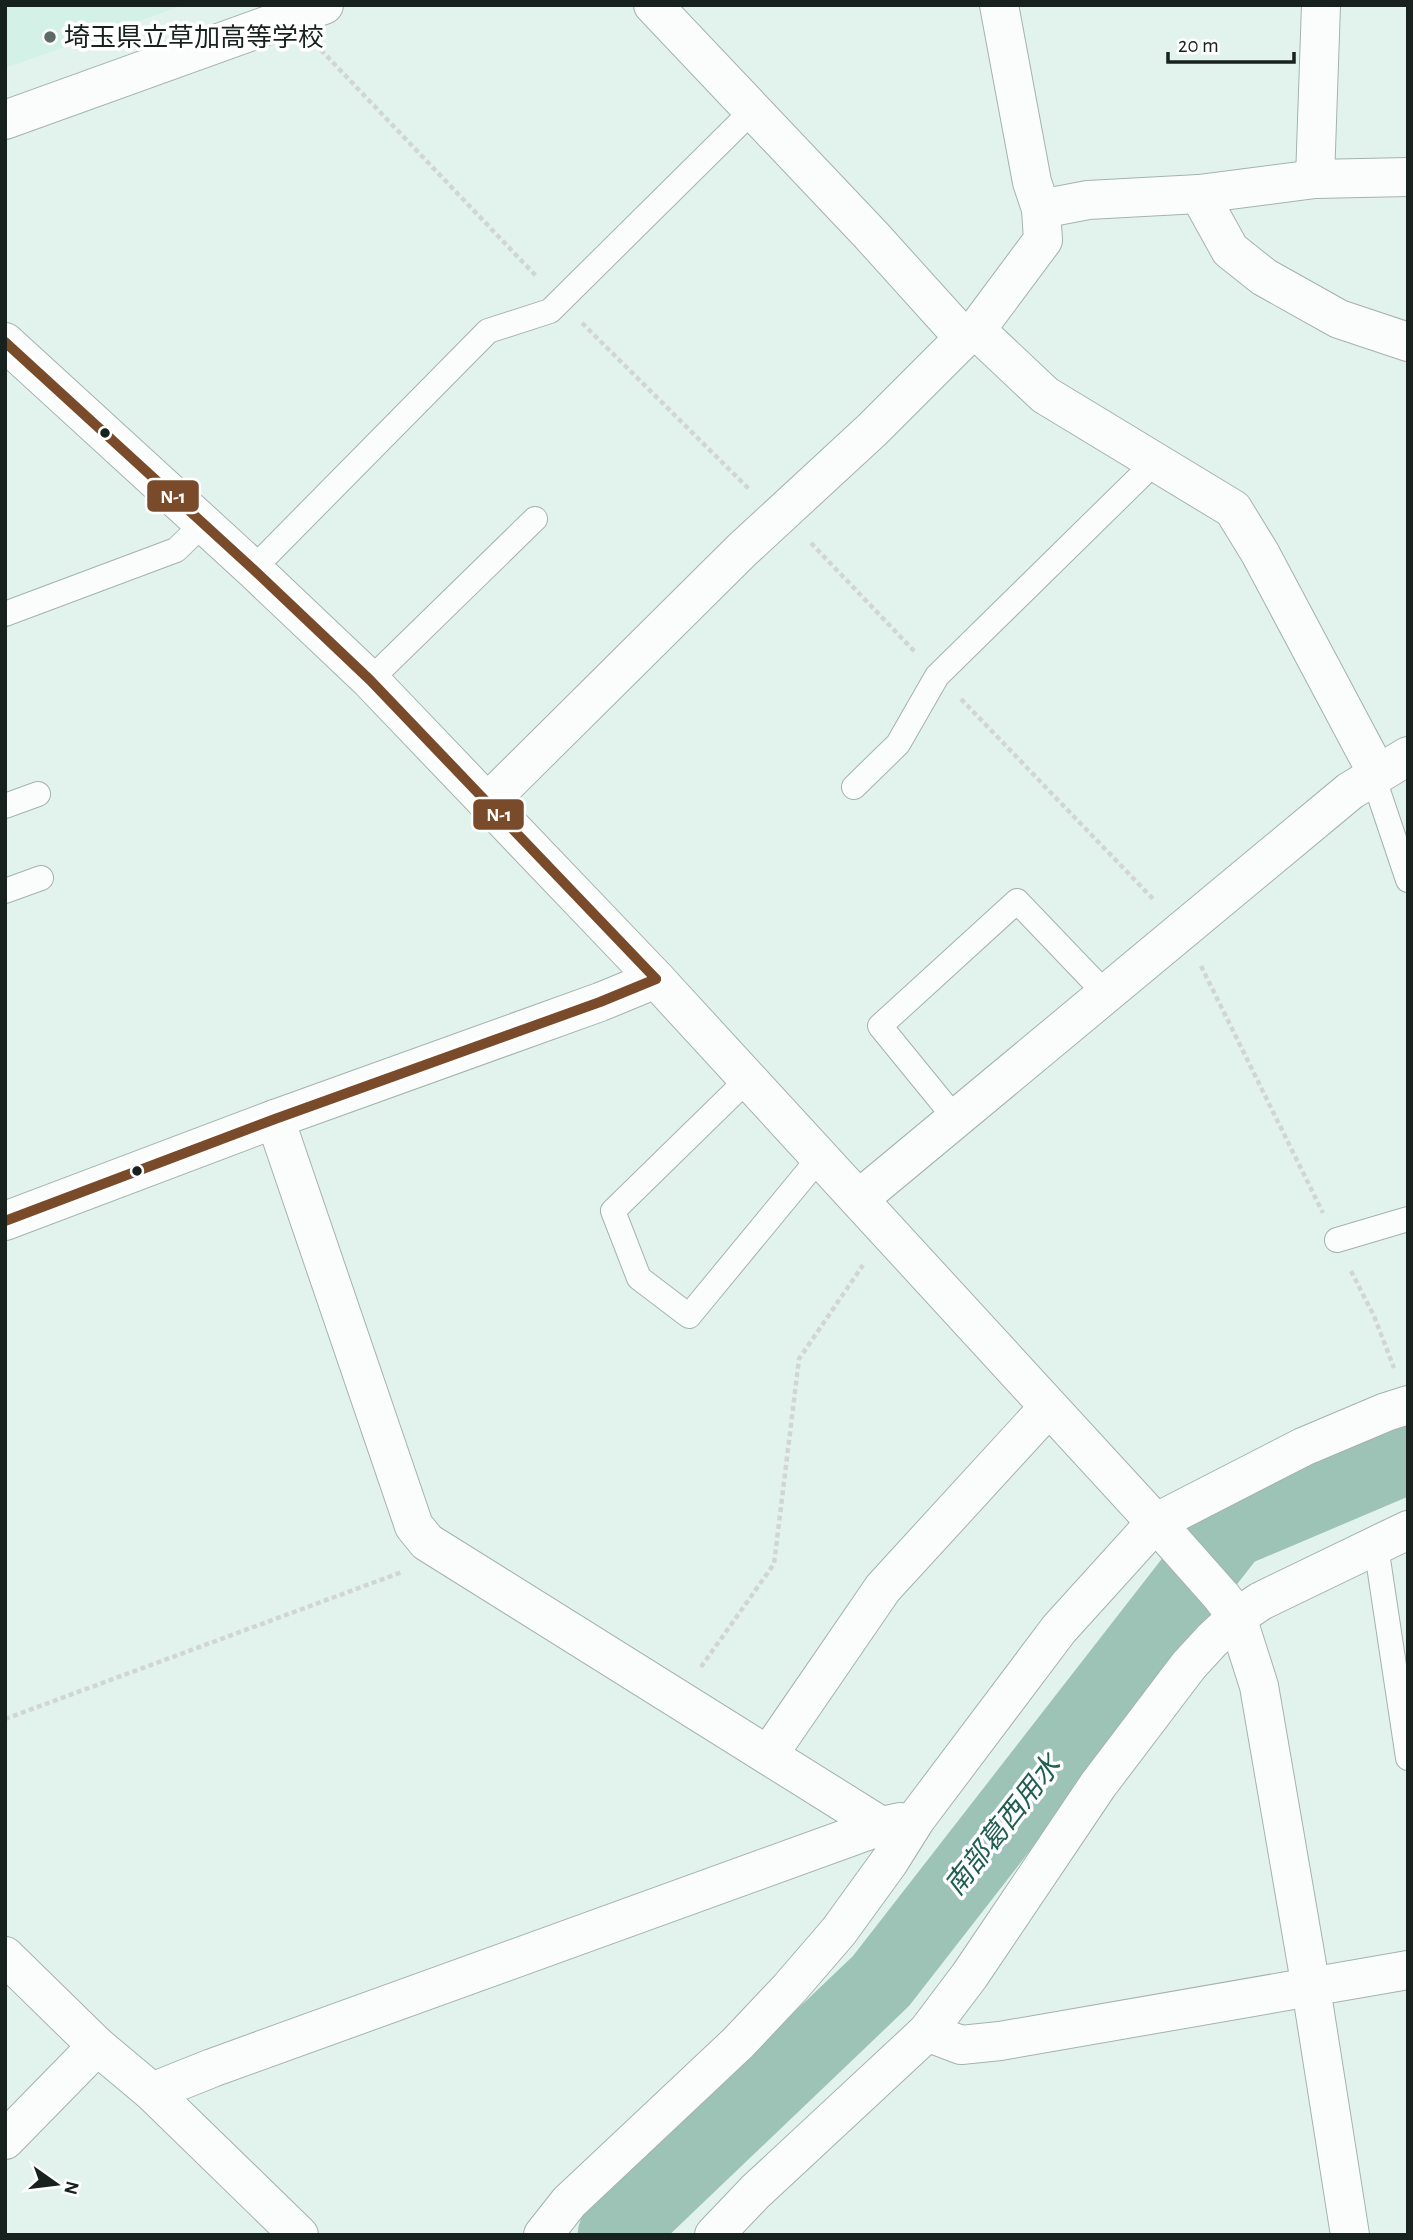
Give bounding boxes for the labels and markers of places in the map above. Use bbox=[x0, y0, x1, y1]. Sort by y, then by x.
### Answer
place label: 埼玉県立草加高等学校 bbox=[64, 23, 324, 51]
marker: 埼玉県立草加高等学校 bbox=[42, 29, 58, 45]
unlabelled marker bbox=[98, 426, 112, 440]
unlabelled marker bbox=[130, 1164, 144, 1178]

